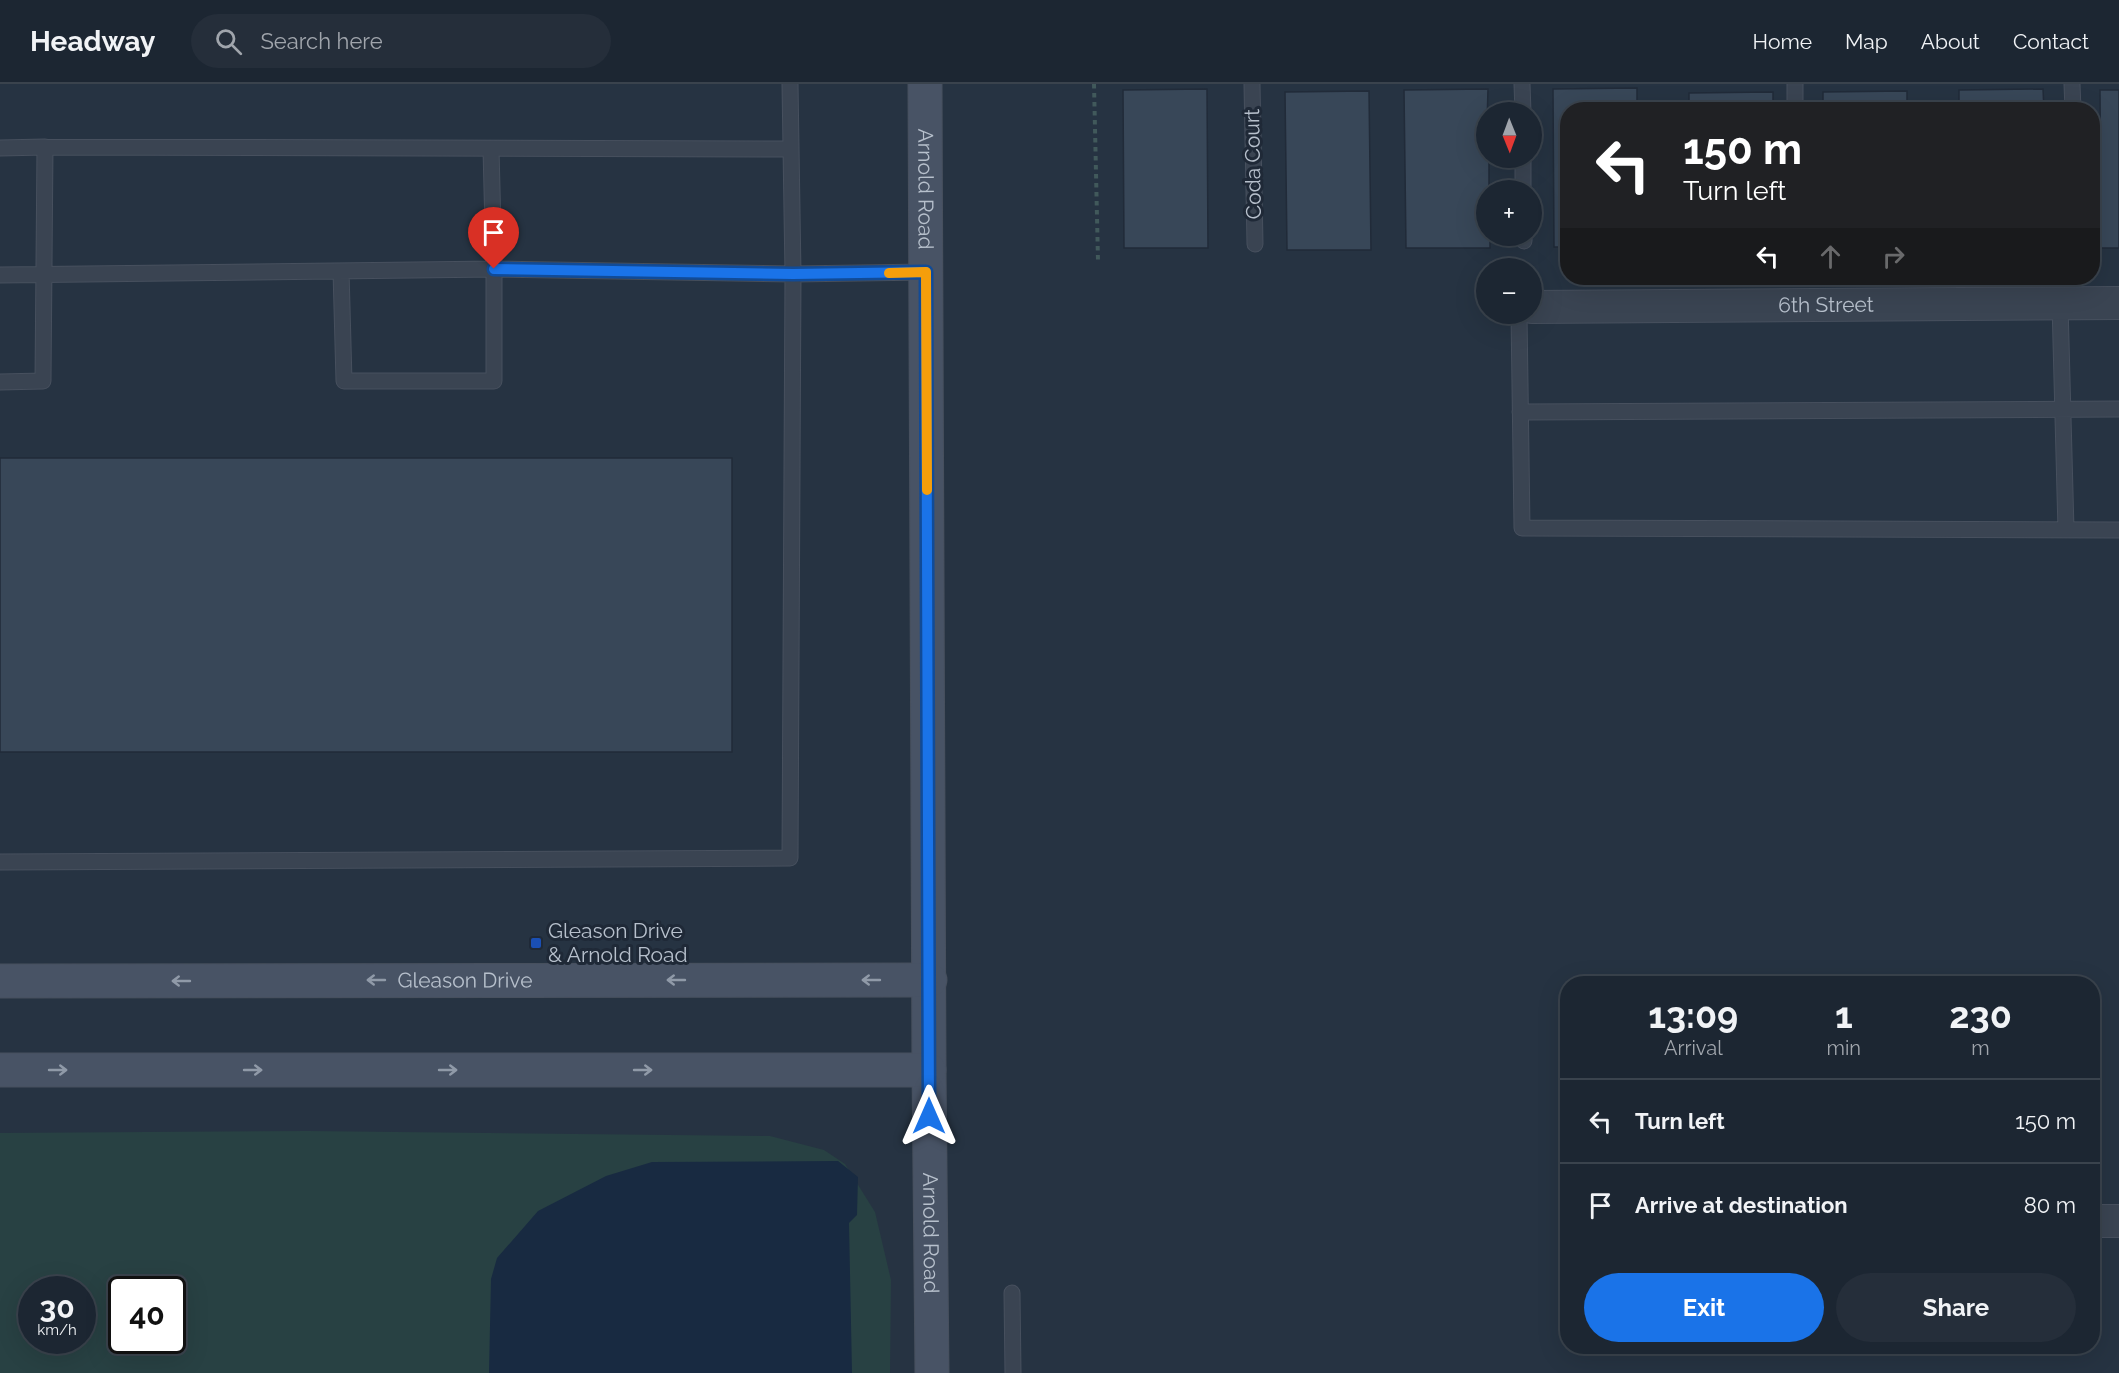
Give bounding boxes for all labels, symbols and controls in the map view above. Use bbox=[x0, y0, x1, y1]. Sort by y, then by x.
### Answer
search box bbox=[191, 14, 611, 68]
text: Headway bbox=[30, 25, 155, 58]
icon: search bbox=[212, 25, 245, 58]
text: Search here bbox=[260, 28, 383, 54]
text: Home bbox=[1753, 29, 1812, 54]
text: Map bbox=[1845, 29, 1888, 54]
text: About bbox=[1921, 29, 1980, 54]
text: Contact bbox=[2013, 29, 2089, 54]
north arrow bbox=[1476, 102, 1542, 168]
map controls bbox=[1476, 102, 1542, 324]
street label: Coda Court bbox=[1239, 109, 1266, 219]
text: 150 m bbox=[1683, 125, 1802, 174]
icon: left bbox=[1584, 126, 1662, 204]
street label: Arnold Road bbox=[913, 129, 939, 249]
text: Turn left bbox=[1683, 175, 1786, 206]
button: + bbox=[1476, 180, 1542, 246]
pin bbox=[468, 207, 519, 269]
icon: arrive bbox=[477, 216, 510, 249]
icon: left bbox=[1751, 240, 1784, 273]
icon: ahead bbox=[1814, 240, 1847, 273]
icon: right bbox=[1877, 240, 1910, 273]
button: − bbox=[1476, 258, 1542, 324]
street label: 6th Street bbox=[1778, 292, 1874, 317]
place label: Gleason Drive & Arnold Road bbox=[548, 918, 688, 967]
marker: Gleason Drive & Arnold Road bbox=[529, 936, 543, 950]
street label: Gleason Drive bbox=[398, 967, 532, 993]
one-way arrow bbox=[367, 974, 387, 986]
one-way arrow bbox=[667, 974, 687, 986]
one-way arrow bbox=[862, 974, 882, 986]
one-way arrow bbox=[172, 975, 192, 987]
text: 13:09 bbox=[1648, 994, 1738, 1036]
text: 1 bbox=[1835, 994, 1853, 1036]
text: 230 bbox=[1949, 994, 2012, 1036]
text: Arrival bbox=[1664, 1036, 1723, 1060]
text: min bbox=[1827, 1036, 1861, 1060]
text: m bbox=[1971, 1036, 1990, 1060]
one-way arrow bbox=[48, 1064, 68, 1076]
one-way arrow bbox=[243, 1064, 263, 1076]
one-way arrow bbox=[438, 1064, 458, 1076]
one-way arrow bbox=[633, 1064, 653, 1076]
position arrow bbox=[897, 1084, 961, 1148]
icon: left bbox=[1584, 1105, 1617, 1138]
text: Turn left bbox=[1635, 1108, 1725, 1134]
text: 150 m bbox=[2015, 1108, 2076, 1134]
street label: Arnold Road bbox=[918, 1172, 944, 1294]
icon: arrive bbox=[1584, 1189, 1617, 1222]
text: Arrive at destination bbox=[1635, 1192, 1848, 1218]
text: 80 m bbox=[2024, 1192, 2076, 1218]
button: Exit bbox=[1584, 1273, 1824, 1342]
button: Share bbox=[1836, 1273, 2076, 1342]
speed limit sign: 40 bbox=[108, 1276, 186, 1354]
text: 30 bbox=[39, 1290, 75, 1325]
text: km/h bbox=[37, 1321, 77, 1339]

